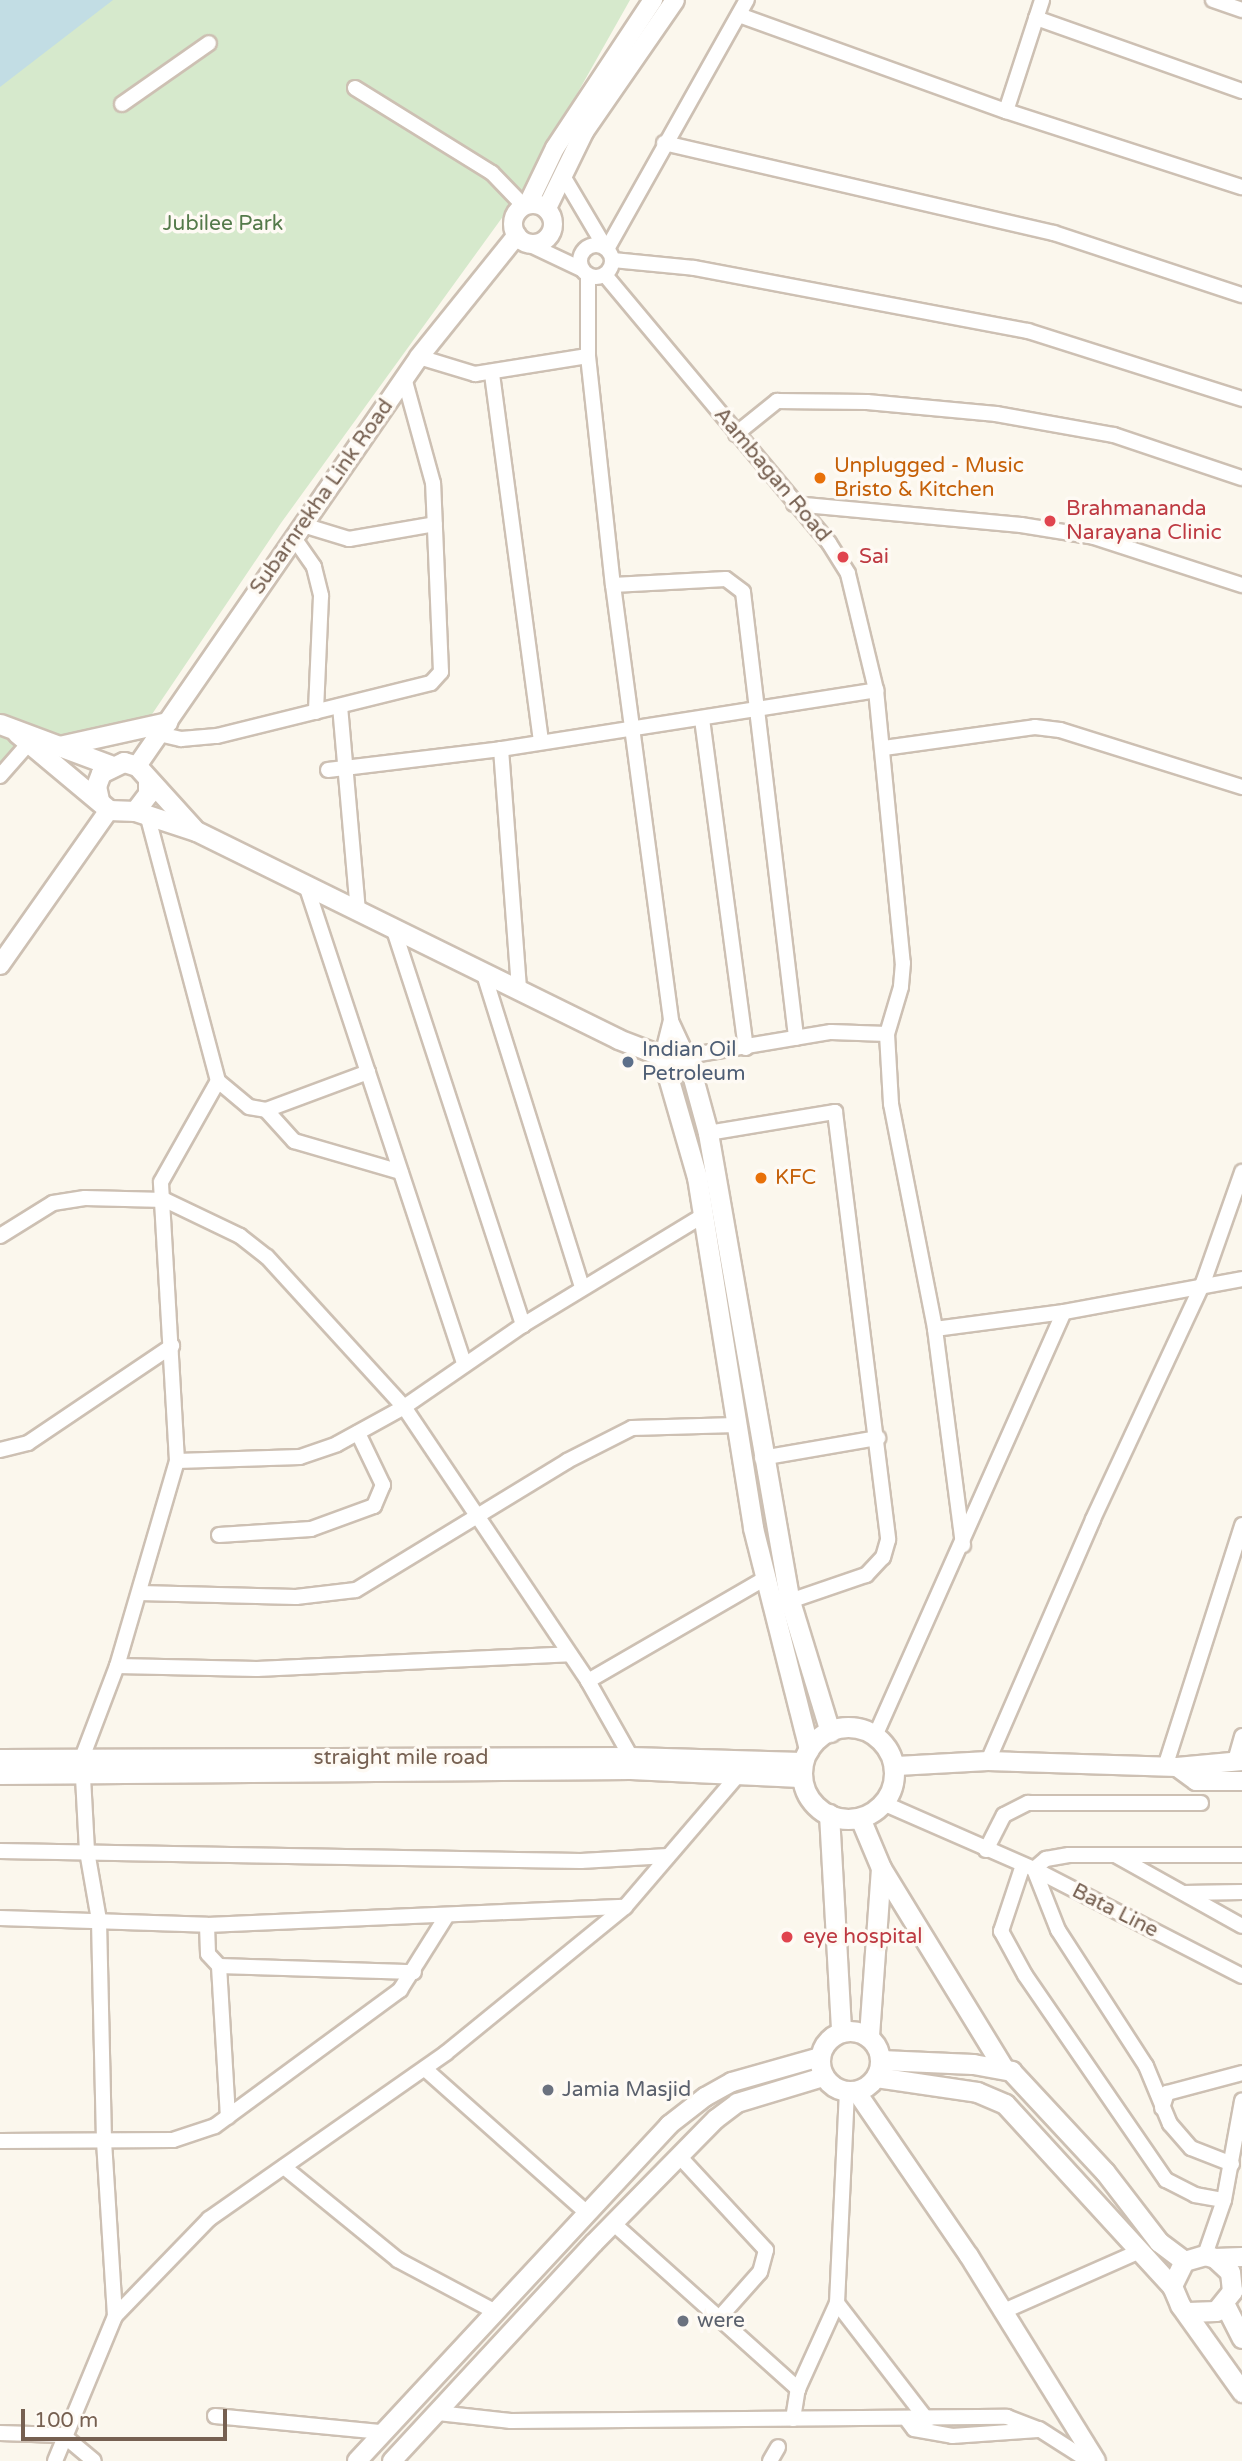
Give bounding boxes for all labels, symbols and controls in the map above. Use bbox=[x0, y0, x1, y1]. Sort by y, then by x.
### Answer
park label: Jubilee Park bbox=[163, 211, 283, 237]
street label: Subarnrekha Link Road bbox=[245, 395, 399, 599]
street label: Aambagan Road bbox=[708, 403, 836, 547]
place label: Unplugged - Music Bristo & Kitchen bbox=[834, 453, 1024, 503]
marker: Unplugged - Music Bristo & Kitchen bbox=[812, 470, 828, 486]
place label: Brahmananda Narayana Clinic bbox=[1066, 496, 1222, 546]
marker: Brahmananda Narayana Clinic bbox=[1040, 511, 1060, 531]
place label: Sai bbox=[859, 544, 889, 570]
marker: Sai bbox=[833, 547, 853, 567]
place label: Indian Oil Petroleum bbox=[642, 1037, 745, 1087]
marker: Indian Oil Petroleum bbox=[620, 1054, 636, 1070]
place label: KFC bbox=[775, 1165, 816, 1191]
marker: KFC bbox=[753, 1170, 769, 1186]
street label: straight mile road bbox=[314, 1745, 488, 1771]
street label: Bata Line bbox=[1068, 1879, 1162, 1943]
place label: eye hospital bbox=[803, 1924, 922, 1950]
marker: eye hospital bbox=[777, 1927, 797, 1947]
place label: Jamia Masjid bbox=[562, 2077, 691, 2103]
marker: Jamia Masjid bbox=[540, 2082, 556, 2098]
place label: were bbox=[697, 2308, 745, 2334]
marker: were bbox=[675, 2313, 691, 2329]
scale bar bbox=[24, 2394, 231, 2438]
text: 100 m bbox=[34, 2408, 98, 2433]

